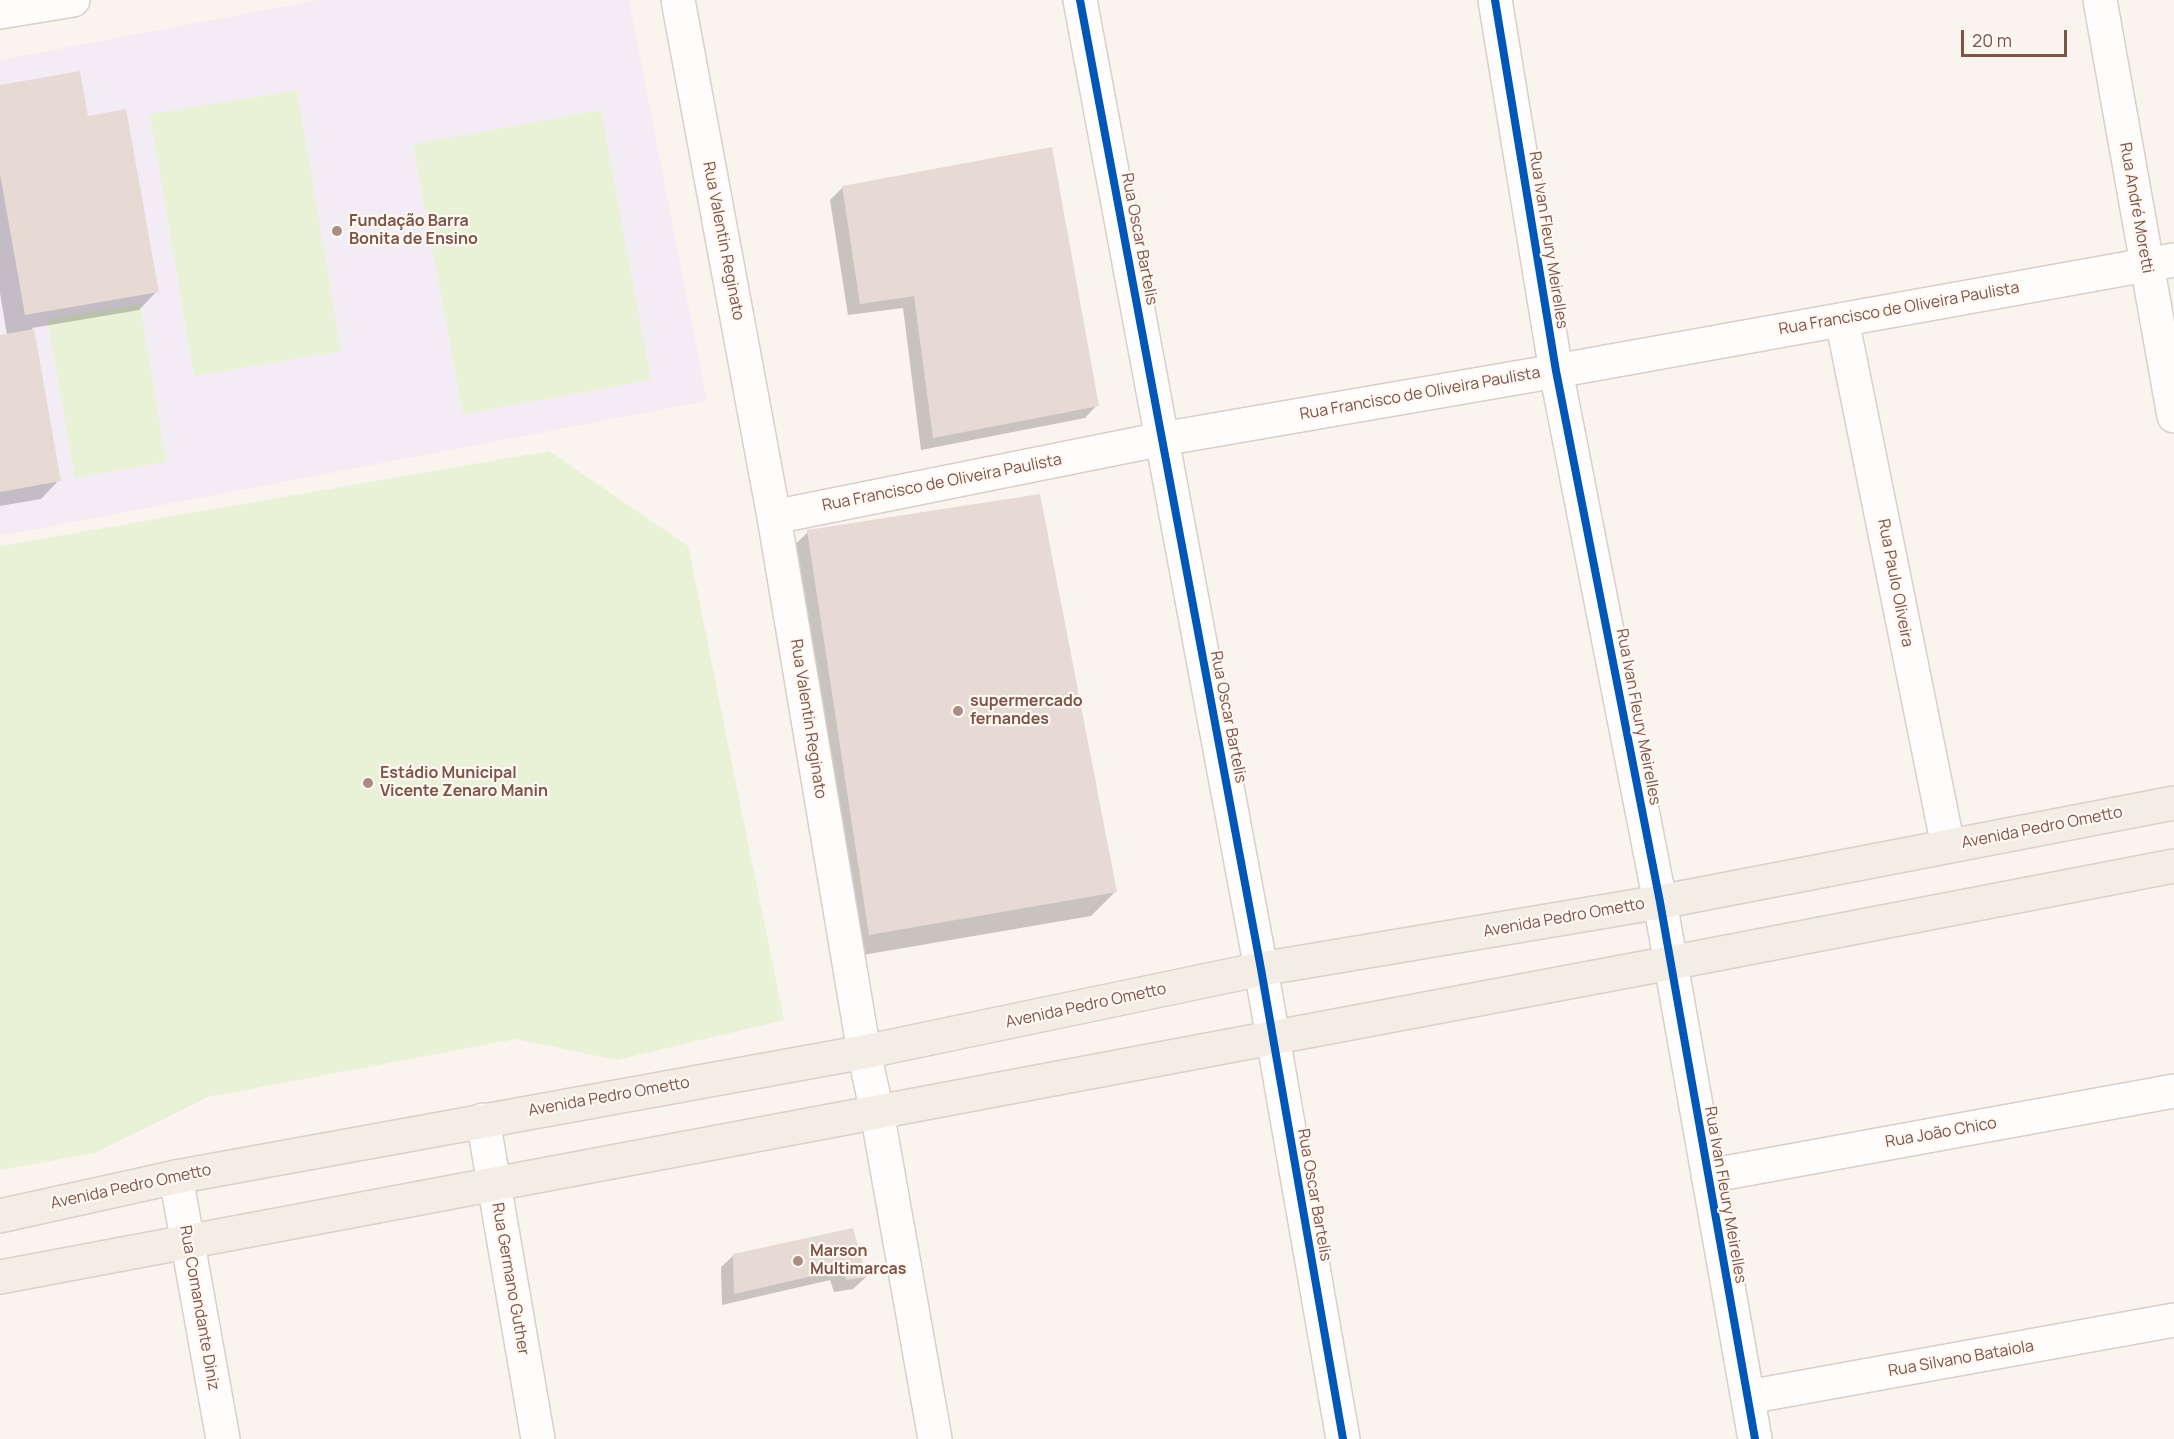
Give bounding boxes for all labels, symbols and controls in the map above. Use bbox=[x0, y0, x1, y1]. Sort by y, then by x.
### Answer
scale bar bbox=[1964, 18, 2070, 56]
text: 20 m bbox=[1972, 28, 2012, 52]
street label: Rua André Moretti bbox=[2115, 141, 2157, 275]
street label: Rua Ivan Fleury Meirelles bbox=[1524, 150, 1572, 330]
street label: Rua Valentin Reginato bbox=[698, 160, 748, 322]
street label: Rua Oscar Bartelis bbox=[1117, 171, 1161, 307]
place label: Fundação Barra Bonita de Ensino bbox=[349, 212, 478, 250]
marker: Fundação Barra Bonita de Ensino bbox=[330, 224, 344, 238]
street label: Rua Francisco de Oliveira Paulista bbox=[1777, 278, 2021, 340]
street label: Rua Francisco de Oliveira Paulista bbox=[1298, 363, 1542, 425]
street label: Rua Francisco de Oliveira Paulista bbox=[820, 450, 1064, 516]
street label: Rua Paulo Oliveira bbox=[1873, 517, 1917, 649]
street label: Rua Ivan Fleury Meirelles bbox=[1611, 627, 1665, 807]
street label: Rua Valentin Reginato bbox=[786, 638, 830, 800]
street label: Rua Oscar Bartelis bbox=[1206, 649, 1250, 785]
place label: supermercado fernandes bbox=[970, 692, 1083, 730]
marker: supermercado fernandes bbox=[951, 704, 965, 718]
place label: Estádio Municipal Vicente Zenaro Manin bbox=[380, 764, 548, 802]
marker: Estádio Municipal Vicente Zenaro Manin bbox=[361, 776, 375, 790]
street label: Avenida Pedro Ometto bbox=[1960, 803, 2124, 853]
street label: Avenida Pedro Ometto bbox=[1482, 894, 1646, 942]
street label: Avenida Pedro Ometto bbox=[1004, 980, 1168, 1032]
street label: Avenida Pedro Ometto bbox=[527, 1073, 691, 1121]
street label: Rua Ivan Fleury Meirelles bbox=[1700, 1105, 1750, 1285]
street label: Rua João Chico bbox=[1884, 1114, 1998, 1152]
street label: Rua Oscar Bartelis bbox=[1293, 1127, 1335, 1263]
street label: Avenida Pedro Ometto bbox=[49, 1161, 213, 1213]
street label: Rua Germano Guther bbox=[487, 1201, 533, 1357]
street label: Rua Comandante Diniz bbox=[175, 1224, 223, 1392]
place label: Marson Multimarcas bbox=[810, 1242, 906, 1280]
marker: Marson Multimarcas bbox=[791, 1254, 805, 1268]
street label: Rua Silvano Bataiola bbox=[1887, 1337, 2035, 1381]

